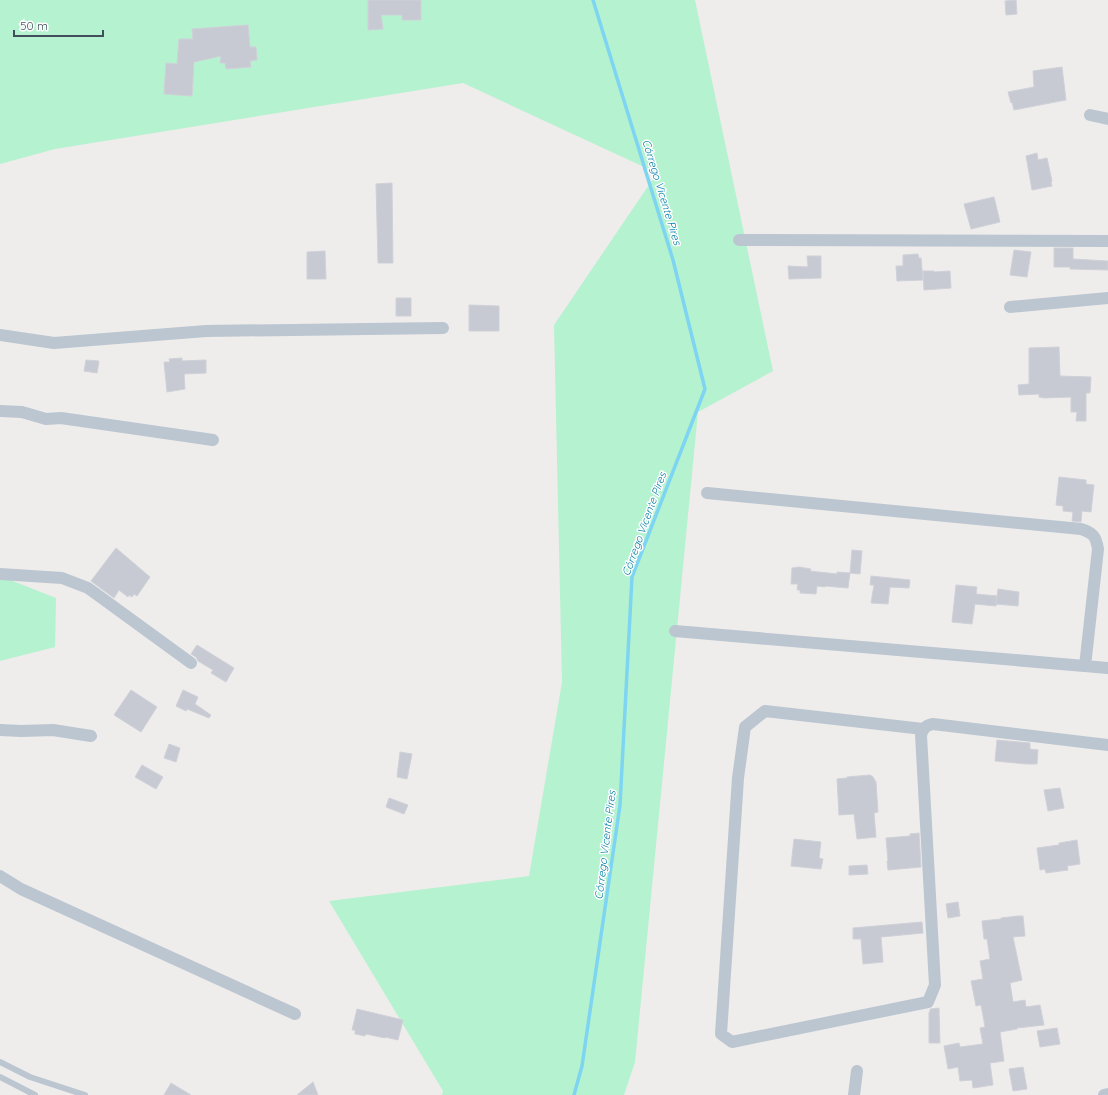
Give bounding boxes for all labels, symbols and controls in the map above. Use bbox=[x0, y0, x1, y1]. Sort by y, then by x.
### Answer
scale bar bbox=[14, 12, 103, 38]
text: 50 m bbox=[20, 18, 48, 33]
water label: Córrego Vicente Pires bbox=[639, 138, 685, 247]
water label: Córrego Vicente Pires bbox=[619, 469, 670, 578]
water label: Córrego Vicente Pires bbox=[591, 789, 619, 900]

